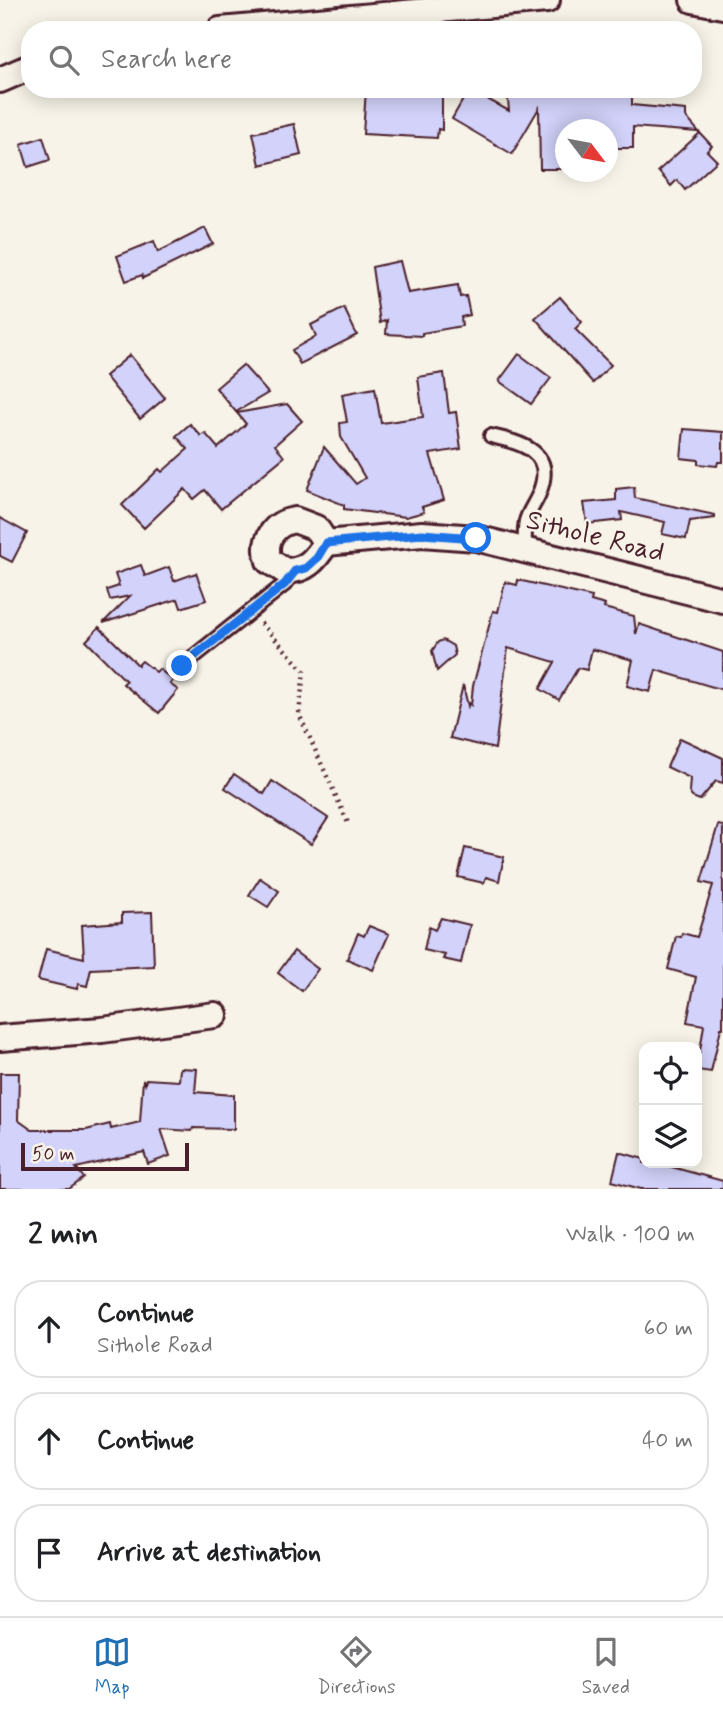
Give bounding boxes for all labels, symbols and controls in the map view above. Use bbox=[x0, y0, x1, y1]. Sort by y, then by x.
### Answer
search box bbox=[21, 21, 702, 98]
icon: search bbox=[45, 41, 83, 79]
text: Search here bbox=[101, 43, 232, 77]
north arrow bbox=[555, 119, 618, 182]
street label: Sithole Road bbox=[522, 502, 668, 572]
route start bbox=[460, 522, 491, 553]
route end bbox=[166, 650, 197, 681]
map controls bbox=[639, 1042, 702, 1168]
button: locate bbox=[639, 1042, 702, 1105]
button: layers bbox=[639, 1105, 702, 1168]
scale bar bbox=[21, 1140, 189, 1172]
text: 50 m bbox=[32, 1142, 75, 1167]
text: 2 min bbox=[28, 1215, 98, 1254]
text: Walk · 100 m bbox=[566, 1220, 695, 1250]
text: Continue bbox=[97, 1297, 194, 1331]
icon: ahead bbox=[30, 1310, 68, 1348]
text: 60 m bbox=[644, 1314, 693, 1344]
text: Sithole Road bbox=[97, 1331, 213, 1361]
icon: ahead bbox=[30, 1422, 68, 1460]
text: Continue bbox=[97, 1424, 194, 1458]
text: 40 m bbox=[642, 1426, 693, 1456]
icon: arrive bbox=[30, 1534, 68, 1572]
text: Arrive at destination bbox=[97, 1536, 321, 1570]
tab: Map bbox=[93, 1633, 131, 1700]
tab: Directions bbox=[317, 1633, 396, 1700]
tab: Saved bbox=[582, 1633, 630, 1700]

